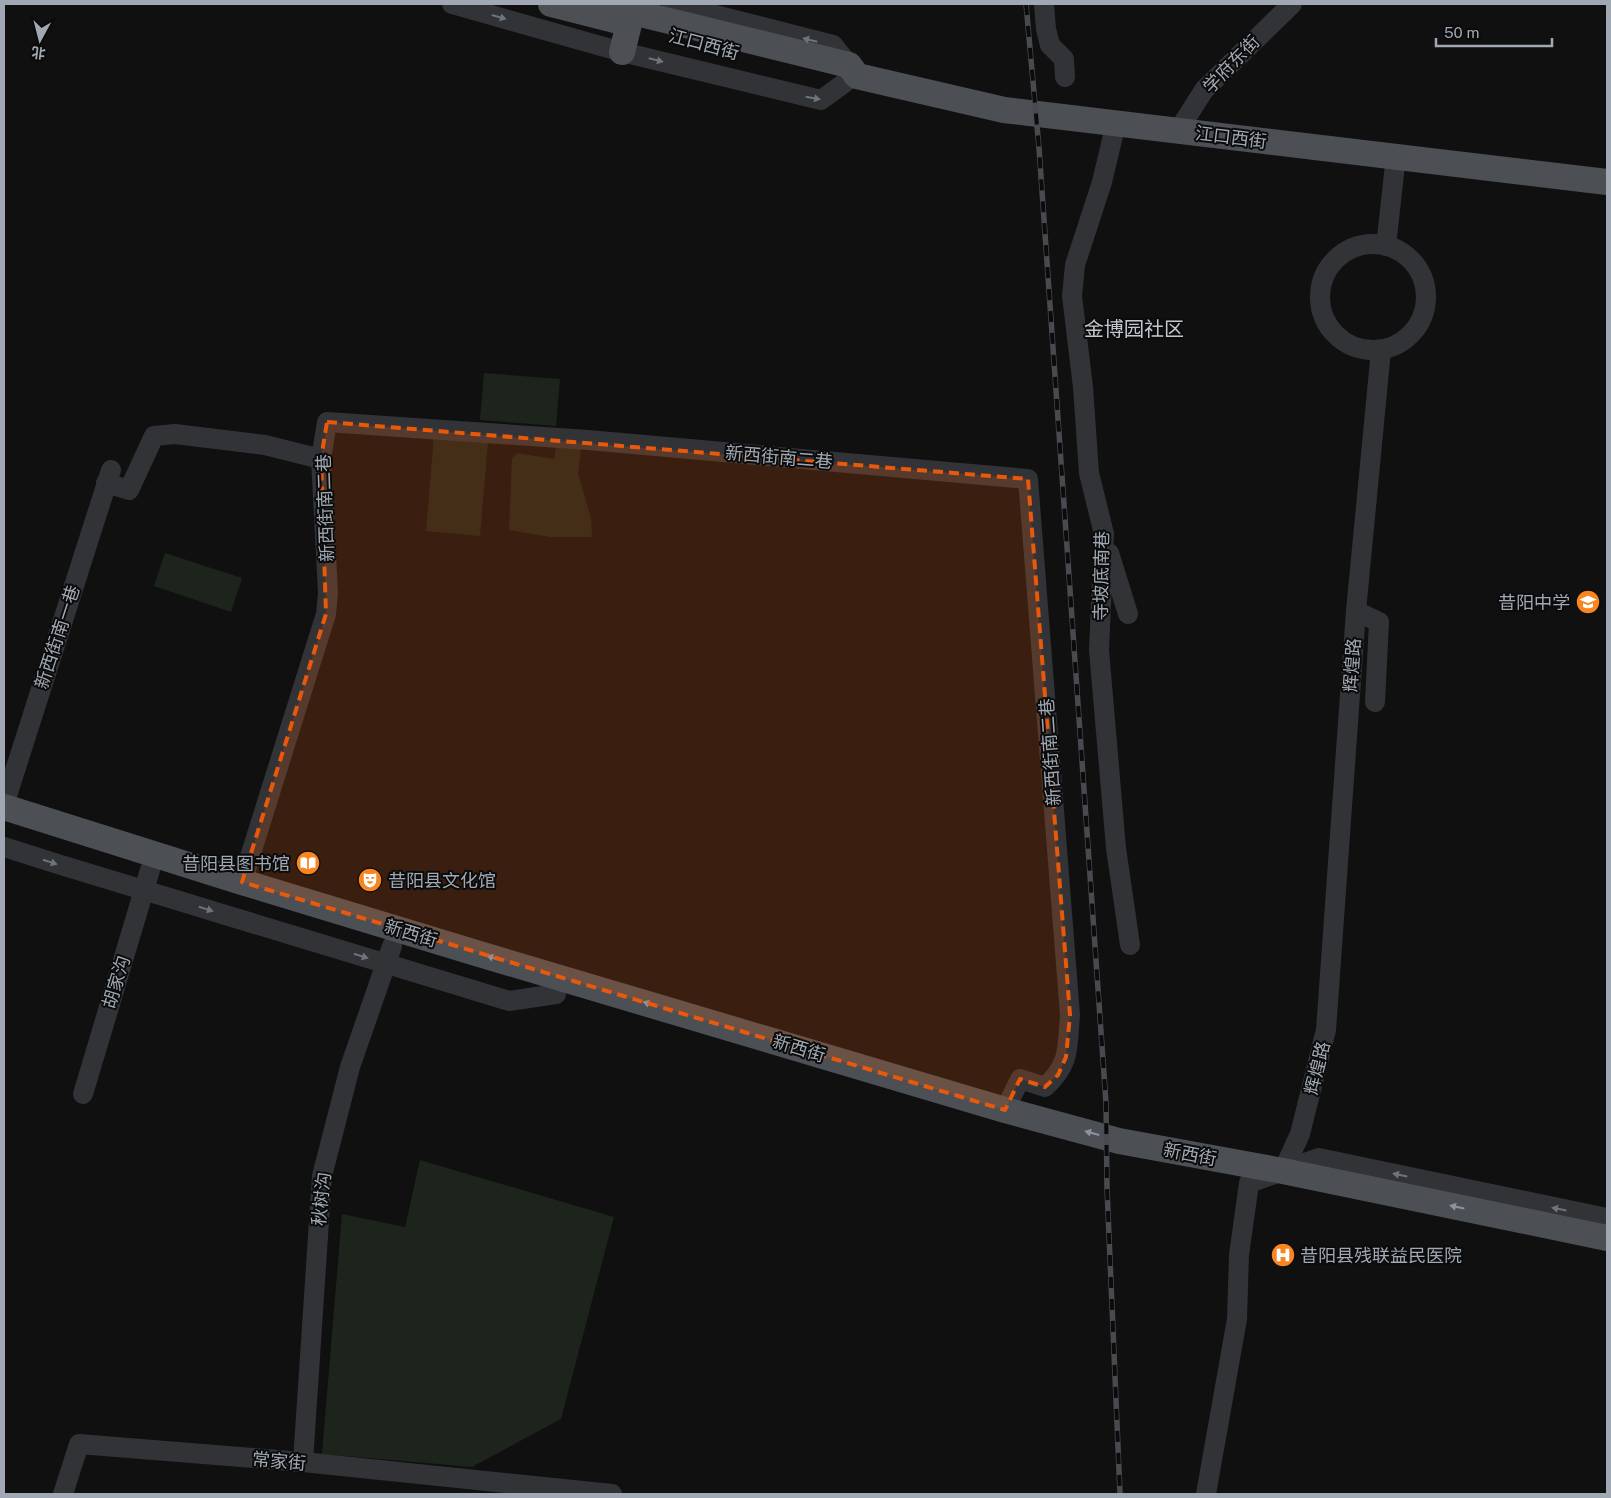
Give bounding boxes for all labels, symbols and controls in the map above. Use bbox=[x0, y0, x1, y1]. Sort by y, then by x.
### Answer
one-way arrow bbox=[491, 13, 506, 21]
north arrow bbox=[15, 15, 65, 65]
scale bar bbox=[1436, 15, 1552, 47]
text: 50 m bbox=[1444, 24, 1479, 41]
street label: 江口西街 bbox=[667, 25, 741, 63]
street label: 学府东街 bbox=[1198, 31, 1264, 97]
one-way arrow bbox=[803, 35, 818, 43]
text: 北 bbox=[30, 44, 46, 62]
one-way arrow bbox=[648, 56, 663, 64]
one-way arrow bbox=[806, 94, 822, 102]
street label: 江口西街 bbox=[1194, 122, 1268, 152]
district label: 金博园社区 bbox=[1084, 317, 1184, 341]
street label: 新西街南二巷 bbox=[724, 442, 834, 472]
street label: 新西街南二巷 bbox=[313, 454, 337, 562]
street label: 寺坡底南巷 bbox=[1090, 531, 1112, 621]
street label: 新西街南一巷 bbox=[30, 582, 84, 692]
school or university icon: 昔阳中学 bbox=[1575, 589, 1601, 615]
place label: 昔阳中学 bbox=[1498, 592, 1570, 613]
street label: 辉煌路 bbox=[1340, 637, 1364, 693]
street label: 新西街南二巷 bbox=[1036, 697, 1064, 807]
library icon: 昔阳县图书馆 bbox=[295, 850, 321, 876]
place label: 昔阳县图书馆 bbox=[182, 853, 290, 874]
one-way arrow bbox=[43, 858, 58, 866]
theatre icon: 昔阳县文化馆 bbox=[357, 867, 383, 893]
place label: 昔阳县文化馆 bbox=[388, 870, 496, 891]
one-way arrow bbox=[198, 905, 213, 913]
street label: 新西街 bbox=[382, 915, 440, 951]
one-way arrow bbox=[354, 952, 369, 960]
street label: 胡家沟 bbox=[98, 953, 134, 1011]
one-way arrow bbox=[487, 954, 502, 962]
one-way arrow bbox=[643, 1000, 658, 1008]
street label: 新西街 bbox=[770, 1030, 828, 1066]
street label: 辉煌路 bbox=[1300, 1039, 1334, 1097]
one-way arrow bbox=[1084, 1129, 1099, 1137]
street label: 新西街 bbox=[1161, 1139, 1219, 1169]
street label: 秋树沟 bbox=[308, 1171, 334, 1227]
one-way arrow bbox=[1393, 1171, 1408, 1179]
one-way arrow bbox=[1448, 1203, 1464, 1211]
one-way arrow bbox=[1551, 1204, 1567, 1212]
hospital icon: 昔阳县残联益民医院 bbox=[1270, 1242, 1296, 1268]
place label: 昔阳县残联益民医院 bbox=[1300, 1245, 1462, 1266]
street label: 常家街 bbox=[251, 1448, 307, 1474]

